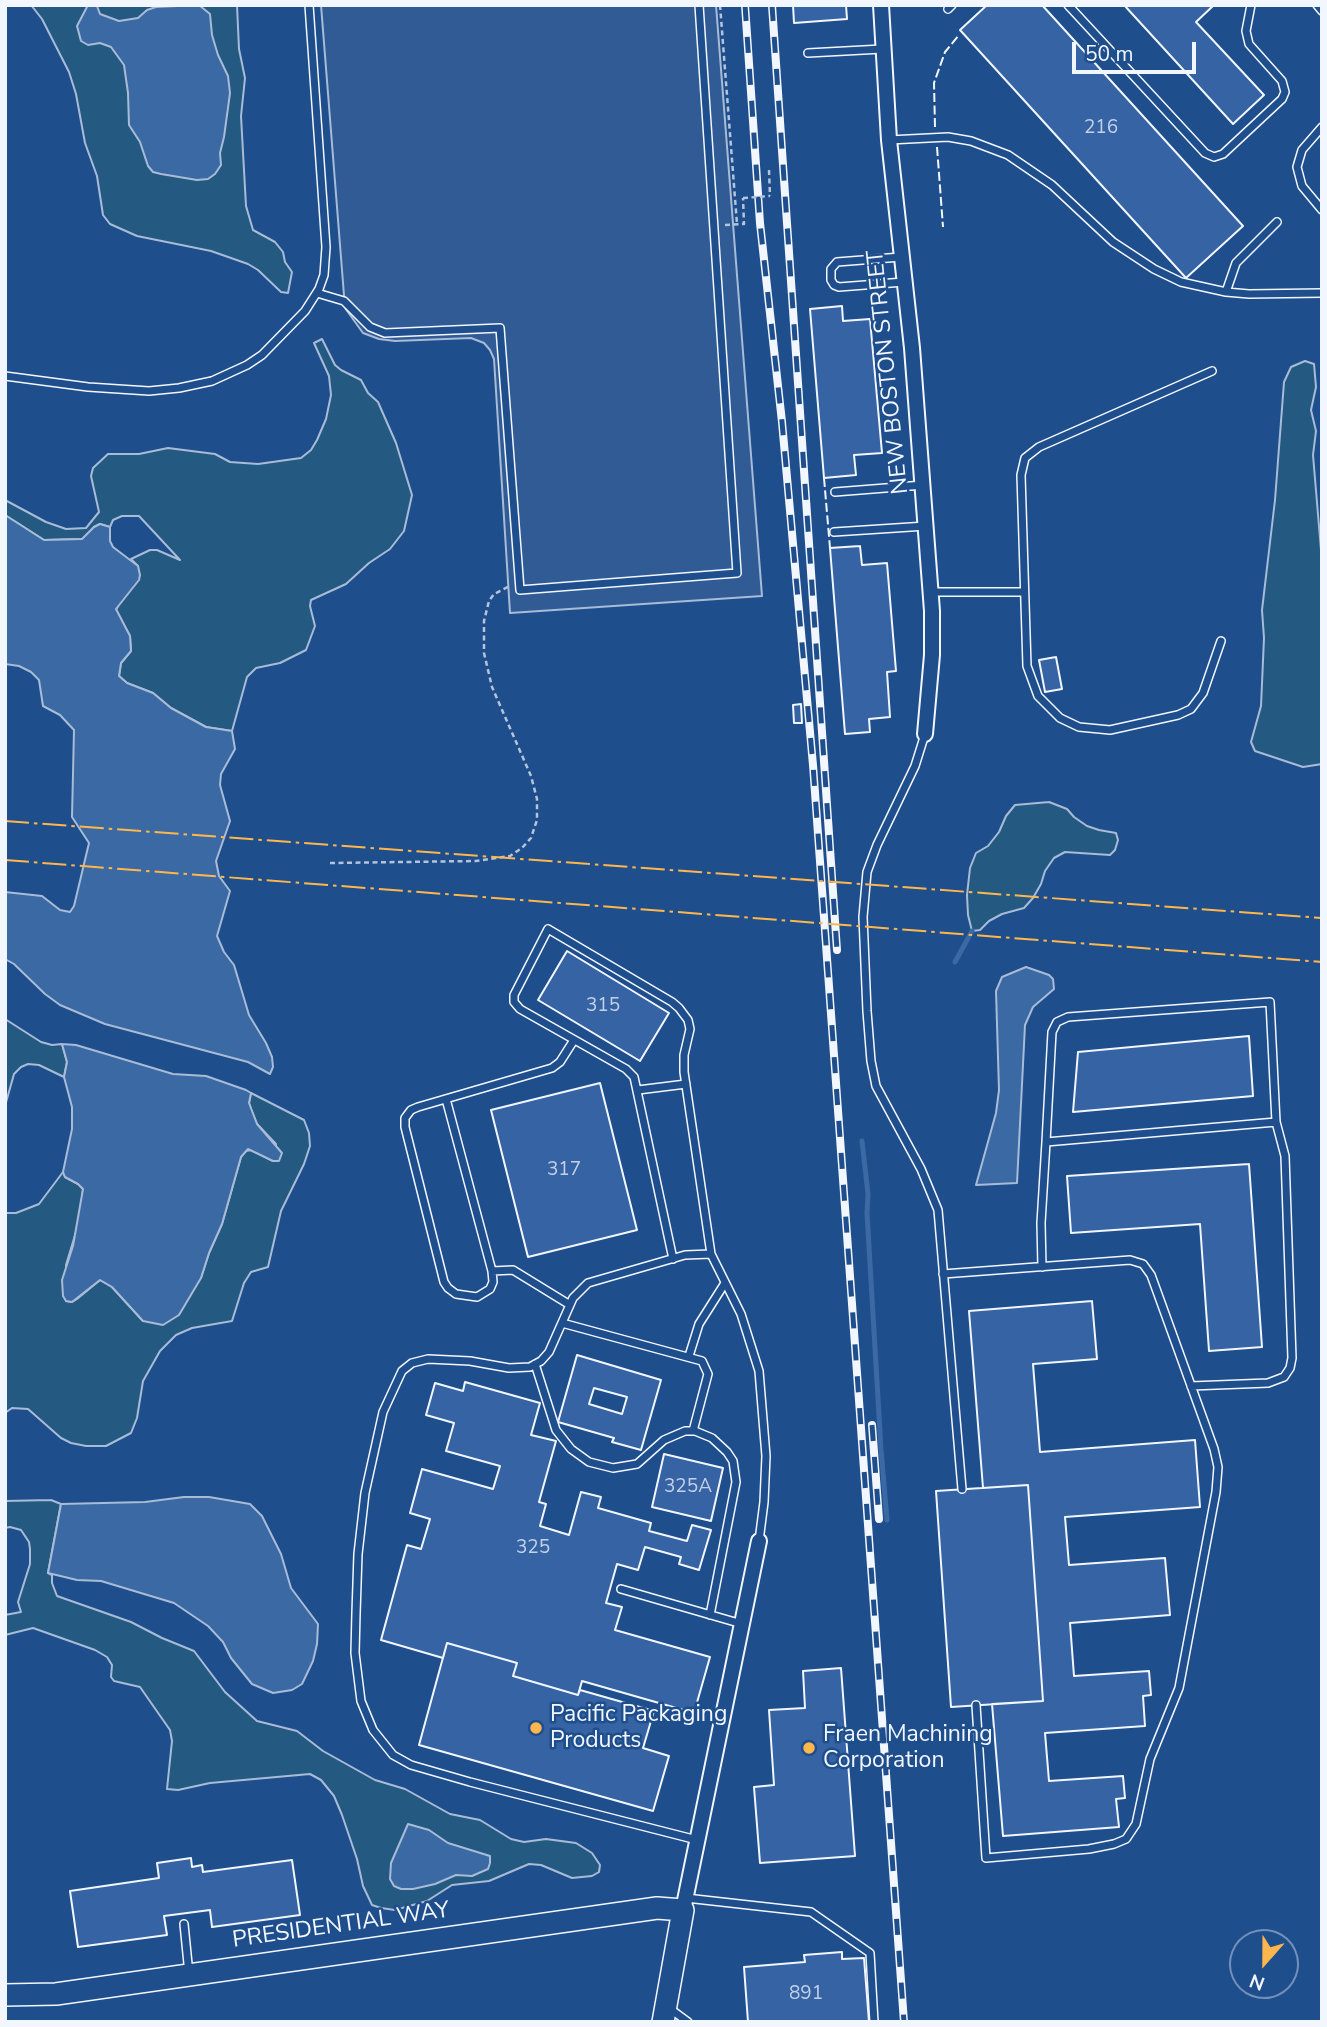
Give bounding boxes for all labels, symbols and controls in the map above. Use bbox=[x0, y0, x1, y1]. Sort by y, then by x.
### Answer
scale bar bbox=[1075, 28, 1199, 72]
text: 50 m bbox=[1085, 40, 1134, 68]
house number: 216 bbox=[1084, 117, 1118, 139]
street label: NEW BOSTON STREET bbox=[862, 249, 916, 495]
house number: 315 bbox=[586, 995, 620, 1017]
house number: 317 bbox=[547, 1159, 581, 1181]
house number: 325A bbox=[664, 1476, 712, 1498]
house number: 325 bbox=[516, 1537, 550, 1559]
place label: Pacific Packaging Products bbox=[550, 1701, 727, 1755]
marker: Pacific Packaging Products bbox=[528, 1720, 544, 1736]
place label: Fraen Machining Corporation bbox=[823, 1721, 993, 1775]
marker: Fraen Machining Corporation bbox=[801, 1740, 817, 1756]
street label: PRESIDENTIAL WAY bbox=[231, 1897, 451, 1955]
north arrow bbox=[1229, 1929, 1299, 1999]
text: N bbox=[1246, 1967, 1268, 1996]
house number: 891 bbox=[789, 1983, 823, 2005]

